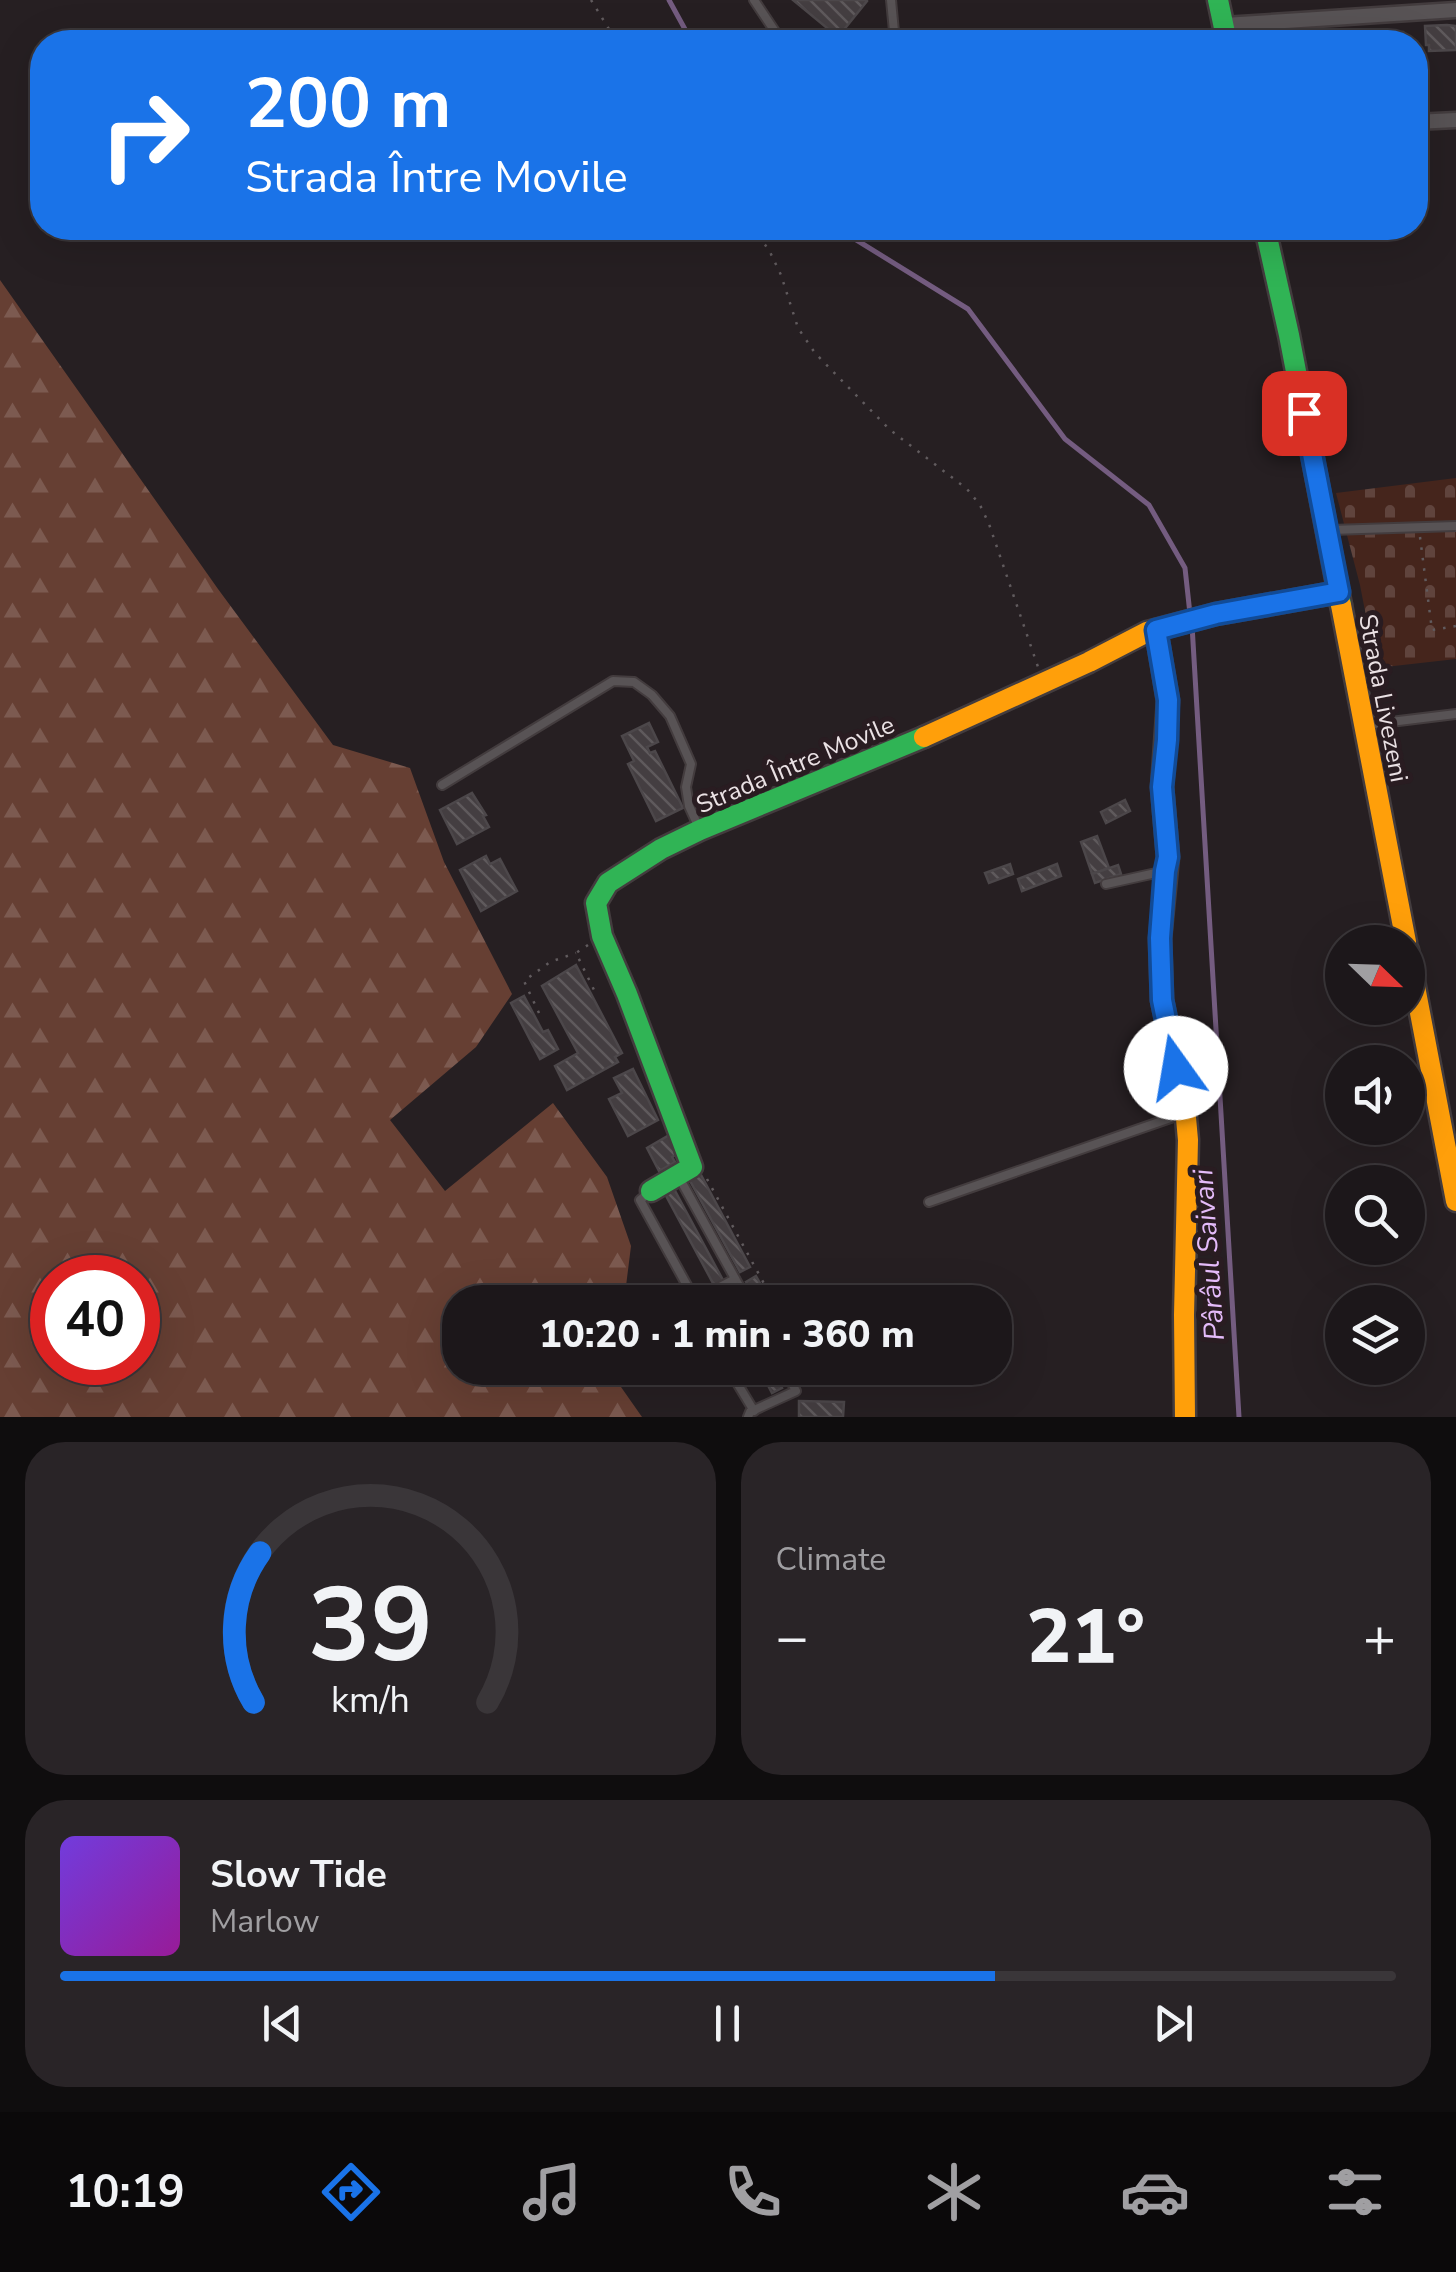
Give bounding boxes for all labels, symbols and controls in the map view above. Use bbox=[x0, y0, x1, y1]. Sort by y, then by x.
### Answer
text: 200 m bbox=[245, 56, 451, 152]
icon: right bbox=[80, 70, 210, 200]
text: Strada Între Movile bbox=[245, 147, 628, 208]
pin bbox=[1262, 371, 1347, 456]
icon: arrive bbox=[1277, 386, 1332, 441]
street label: Strada Livezeni bbox=[1350, 611, 1416, 785]
street label: Strada Între Movile bbox=[691, 708, 900, 822]
north arrow bbox=[1325, 925, 1425, 1025]
map controls bbox=[1325, 925, 1425, 1385]
position arrow bbox=[1124, 1016, 1228, 1120]
button: sound bbox=[1325, 1045, 1425, 1145]
button: search bbox=[1325, 1165, 1425, 1265]
water label: Pârâul Saivari bbox=[1184, 1167, 1234, 1342]
speed limit sign: 40 bbox=[30, 1255, 160, 1385]
button: layers bbox=[1325, 1285, 1425, 1385]
text: 10:20 · 1 min · 360 m bbox=[539, 1309, 915, 1360]
text: Climate bbox=[776, 1538, 886, 1581]
text: 39 bbox=[308, 1555, 433, 1697]
text: 21° bbox=[1026, 1586, 1145, 1688]
text: − bbox=[776, 1600, 809, 1675]
text: + bbox=[1363, 1600, 1396, 1675]
text: km/h bbox=[331, 1676, 410, 1725]
text: Slow Tide bbox=[210, 1849, 387, 1900]
text: Marlow bbox=[210, 1900, 320, 1943]
icon: previous bbox=[255, 1996, 310, 2051]
icon: pause bbox=[700, 1996, 755, 2051]
icon: next bbox=[1146, 1996, 1201, 2051]
icon: directions bbox=[316, 2157, 386, 2227]
icon: music bbox=[517, 2157, 587, 2227]
icon: phone bbox=[718, 2157, 788, 2227]
icon: climate bbox=[919, 2157, 989, 2227]
icon: car bbox=[1120, 2157, 1190, 2227]
icon: filters bbox=[1320, 2157, 1390, 2227]
text: 10:19 bbox=[65, 2162, 185, 2223]

